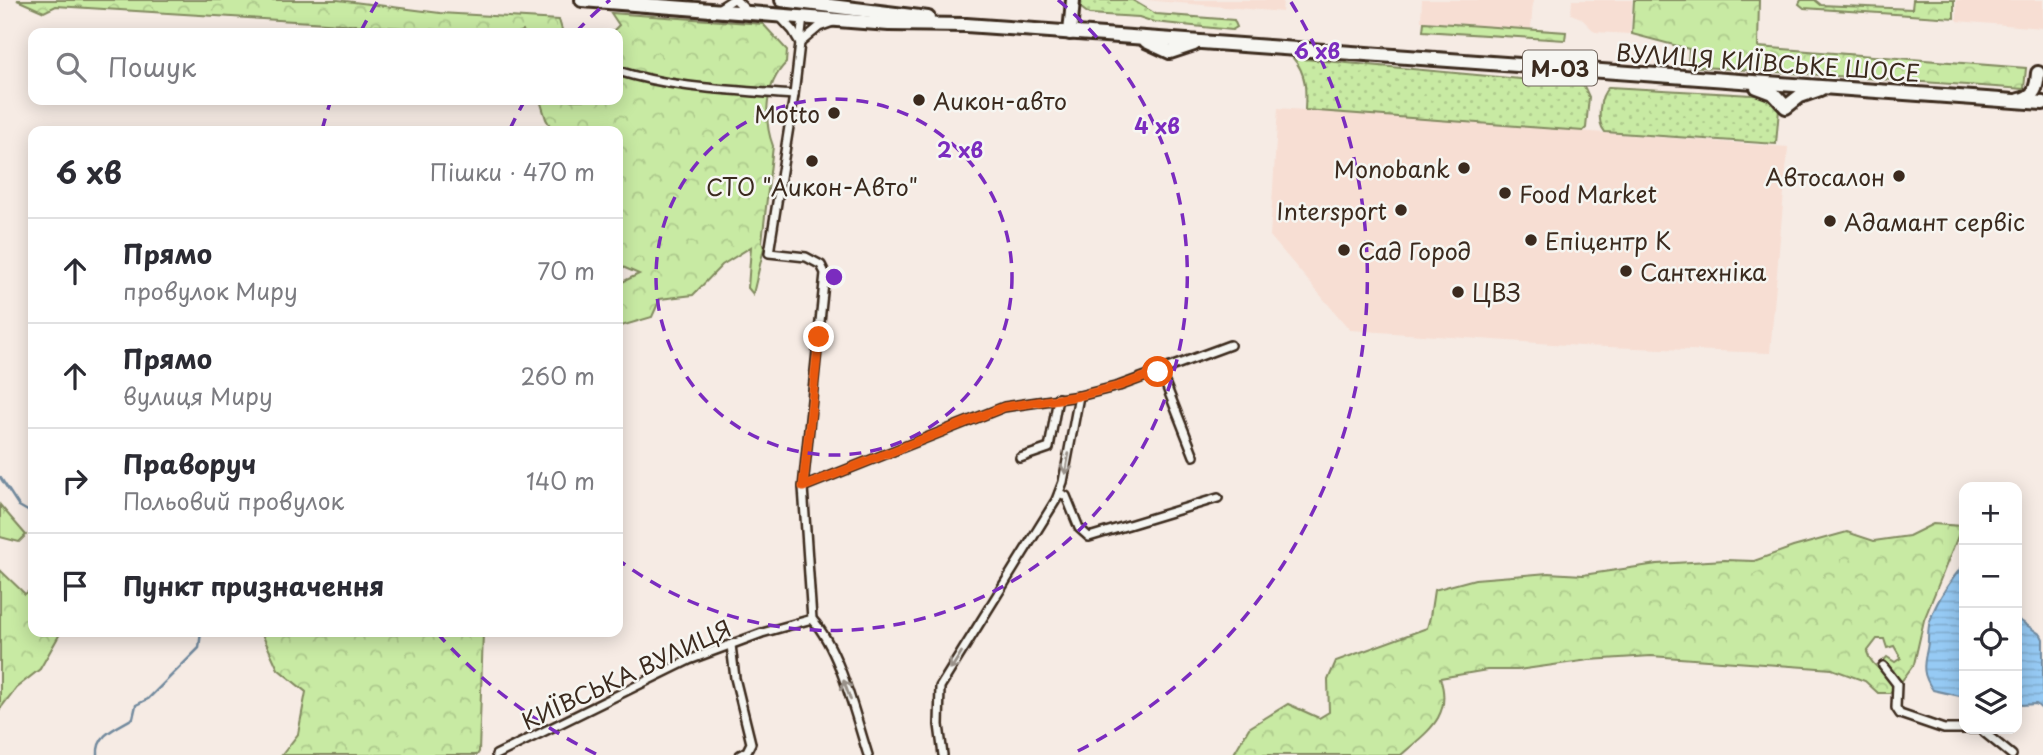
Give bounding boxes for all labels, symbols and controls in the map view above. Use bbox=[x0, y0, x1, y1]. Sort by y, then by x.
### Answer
search box bbox=[28, 28, 623, 105]
text: 6 хв bbox=[1294, 34, 1340, 66]
street label: ВУЛИЦЯ КИЇВСЬКЕ ШОСЕ bbox=[1615, 34, 1921, 90]
text: Пошук bbox=[108, 47, 196, 86]
icon: search bbox=[52, 48, 90, 86]
road number: М-03 bbox=[1523, 50, 1597, 86]
place label: Аикон-авто bbox=[933, 83, 1067, 118]
marker: Аикон-авто bbox=[911, 92, 927, 108]
place label: Motto bbox=[754, 96, 820, 131]
marker: Motto bbox=[826, 105, 842, 121]
text: 4 хв bbox=[1134, 109, 1180, 141]
text: 2 хв bbox=[937, 133, 983, 165]
text: 6 хв bbox=[56, 149, 122, 194]
place label: Monobank bbox=[1334, 151, 1450, 186]
marker: СТО "Аикон-Авто" bbox=[804, 153, 820, 169]
text: Пішки · 470 m bbox=[430, 154, 595, 189]
place label: Автосалон bbox=[1765, 159, 1885, 194]
marker: Monobank bbox=[1456, 160, 1472, 176]
marker: Автосалон bbox=[1891, 168, 1907, 184]
place label: СТО "Аикон-Авто" bbox=[706, 169, 918, 204]
place label: Food Market bbox=[1519, 176, 1657, 211]
marker: Food Market bbox=[1497, 185, 1513, 201]
place label: Intersport bbox=[1276, 193, 1387, 228]
marker: Intersport bbox=[1393, 202, 1409, 218]
place label: Адамант сервіс bbox=[1844, 204, 2025, 239]
marker: Адамант сервіс bbox=[1822, 213, 1838, 229]
place label: Епіцентр К bbox=[1545, 223, 1671, 258]
marker: Епіцентр К bbox=[1523, 232, 1539, 248]
place label: Сад Город bbox=[1358, 233, 1471, 268]
text: Прямо bbox=[123, 234, 212, 273]
marker: Сад Город bbox=[1336, 242, 1352, 258]
icon: ahead bbox=[56, 252, 94, 290]
text: 70 m bbox=[537, 253, 595, 288]
place label: Сантехніка bbox=[1640, 254, 1767, 289]
marker: Сантехніка bbox=[1618, 263, 1634, 279]
centre of rings bbox=[822, 265, 846, 289]
text: провулок Миру bbox=[123, 273, 298, 308]
place label: ЦВЗ bbox=[1472, 275, 1521, 310]
marker: ЦВЗ bbox=[1450, 284, 1466, 300]
route end bbox=[803, 321, 834, 352]
text: Прямо bbox=[123, 339, 212, 378]
route start bbox=[1142, 356, 1173, 387]
icon: ahead bbox=[56, 357, 94, 395]
text: 260 m bbox=[520, 358, 595, 393]
text: вулиця Миру bbox=[123, 378, 273, 413]
text: Праворуч bbox=[123, 444, 256, 483]
one-way arrow bbox=[1060, 452, 1073, 474]
icon: right bbox=[56, 462, 94, 500]
text: 140 m bbox=[526, 463, 595, 498]
map controls bbox=[1959, 482, 2022, 734]
button: + bbox=[1959, 482, 2022, 545]
text: Польовий провулок bbox=[123, 483, 344, 518]
button: − bbox=[1959, 545, 2022, 608]
text: Пункт призначення bbox=[123, 566, 384, 605]
icon: arrive bbox=[56, 567, 94, 605]
button: locate bbox=[1959, 608, 2022, 671]
street label: КИЇВСЬКА ВУЛИЦЯ bbox=[515, 610, 737, 738]
one-way arrow bbox=[948, 650, 962, 670]
button: layers bbox=[1959, 671, 2022, 734]
one-way arrow bbox=[840, 680, 852, 702]

